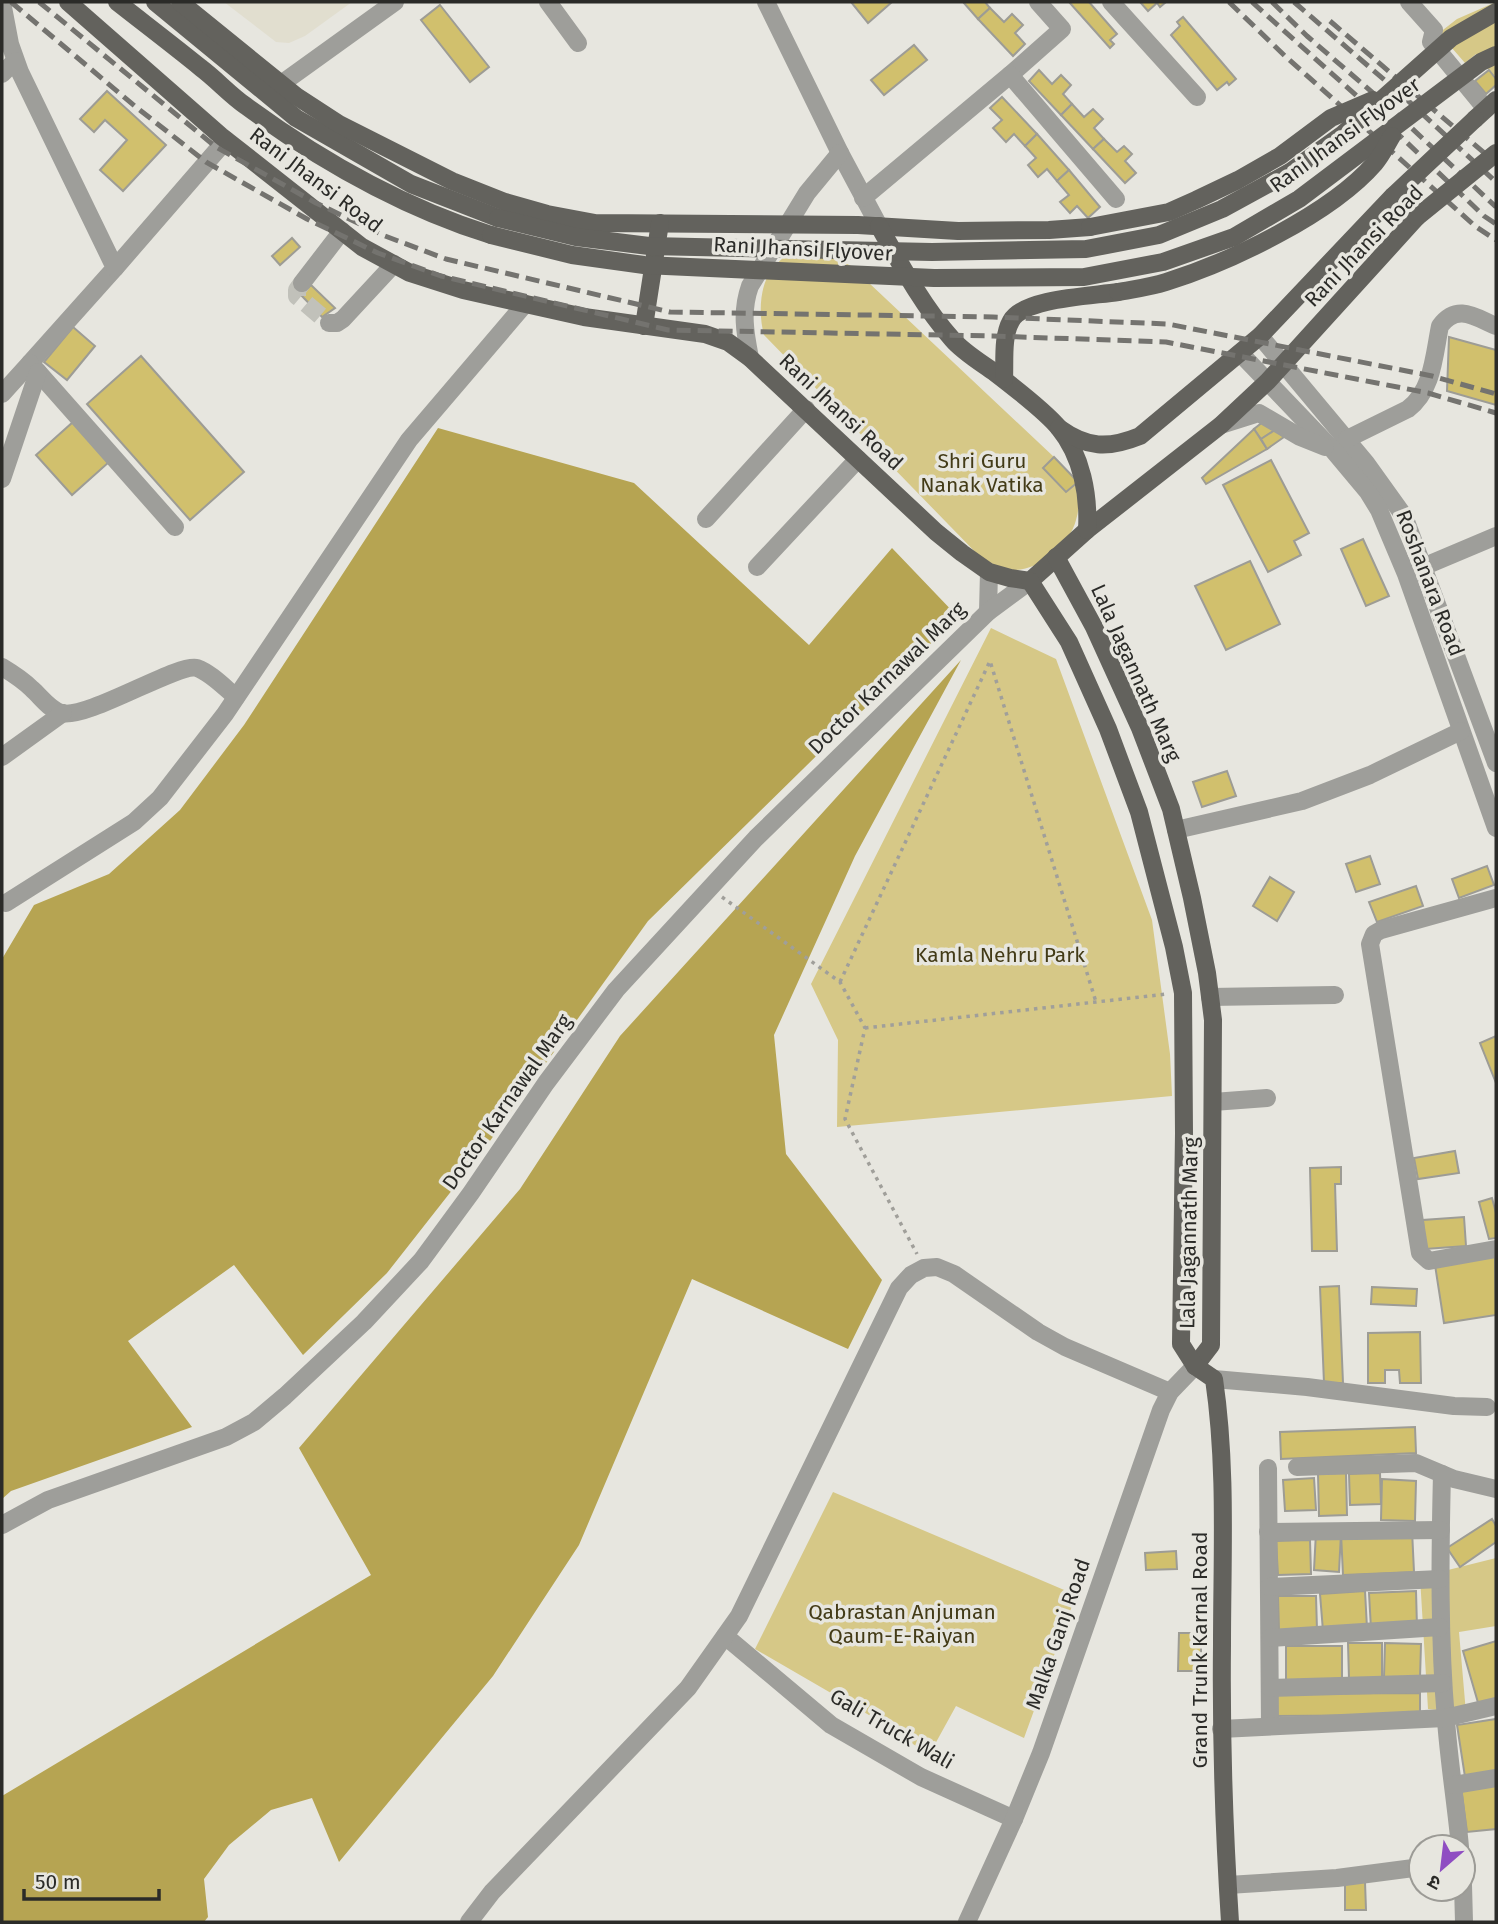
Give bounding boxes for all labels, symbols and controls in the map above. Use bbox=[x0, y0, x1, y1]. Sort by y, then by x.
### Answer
street label: Rani Jhansi Flyover bbox=[1265, 72, 1425, 198]
street label: Rani Jhansi Road bbox=[244, 122, 388, 238]
street label: Rani Jhansi Road bbox=[1299, 179, 1429, 313]
street label: Rani Jhansi Flyover bbox=[713, 231, 893, 267]
street label: Rani Jhansi Road bbox=[774, 348, 908, 476]
park label: Shri Guru Nanak Vatika bbox=[920, 448, 1044, 498]
street label: Roshanara Road bbox=[1390, 506, 1470, 660]
street label: Lala Jagannath Marg bbox=[1085, 580, 1187, 766]
street label: Doctor Karnawal Marg bbox=[803, 596, 971, 760]
park label: Kamla Nehru Park bbox=[915, 942, 1085, 968]
street label: Doctor Karnawal Marg bbox=[437, 1009, 578, 1195]
street label: Lala Jagannath Marg bbox=[1174, 1137, 1204, 1329]
street label: Grand Trunk Karnal Road bbox=[1187, 1531, 1213, 1769]
street label: Malka Ganj Road bbox=[1020, 1555, 1096, 1713]
park label: Qabrastan Anjuman Qaum-E-Raiyan bbox=[808, 1599, 996, 1649]
street label: Gali Truck Wali bbox=[825, 1683, 959, 1775]
north arrow bbox=[1407, 1833, 1477, 1903]
scale bar bbox=[24, 1857, 159, 1901]
text: 50 m bbox=[35, 1869, 81, 1895]
text: उ bbox=[1423, 1869, 1445, 1895]

